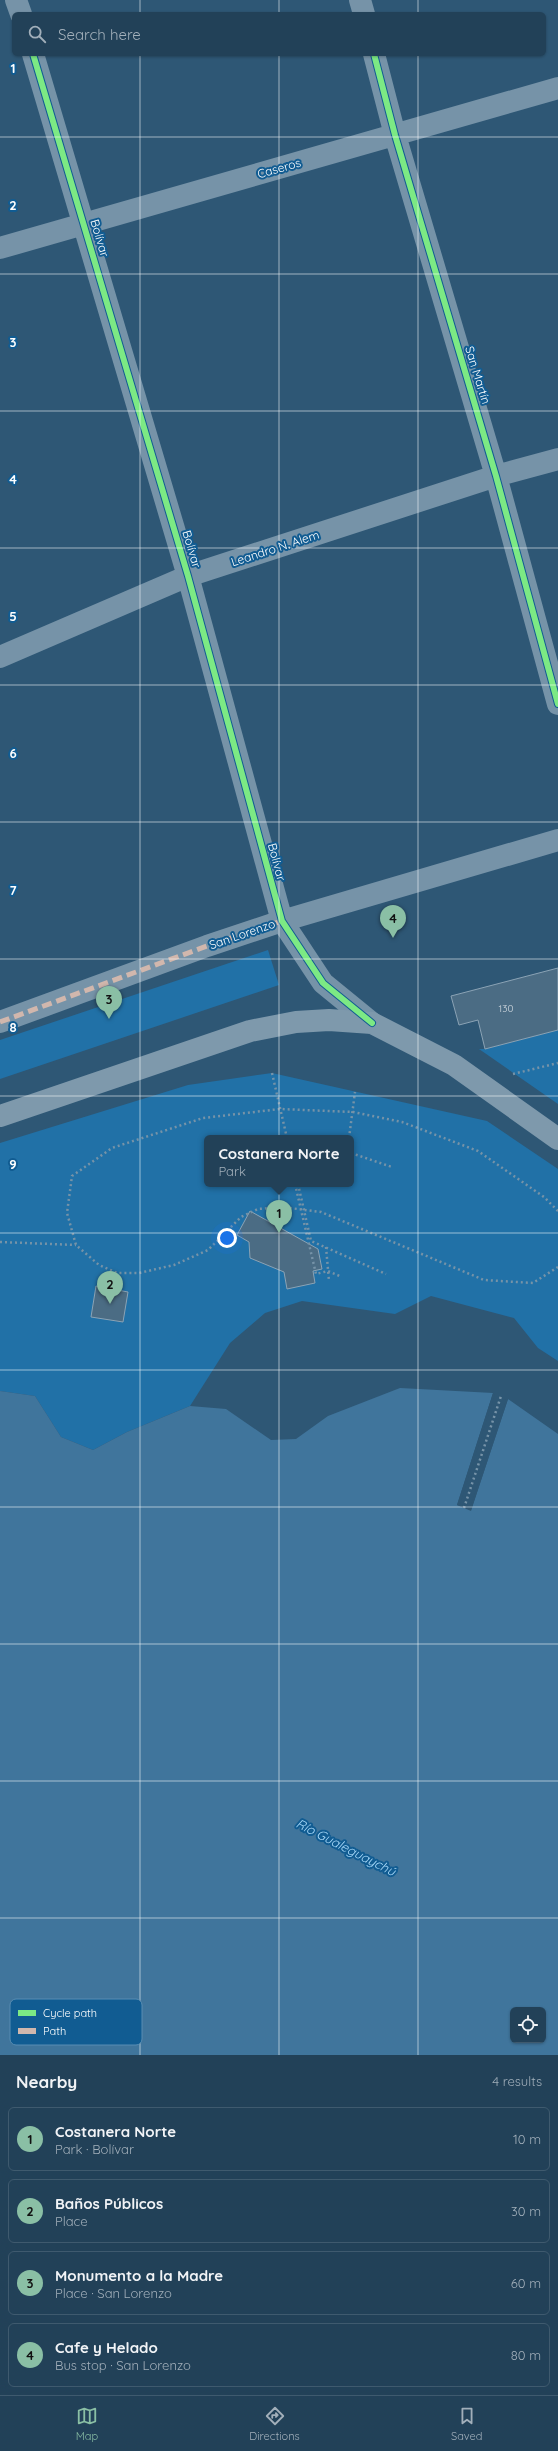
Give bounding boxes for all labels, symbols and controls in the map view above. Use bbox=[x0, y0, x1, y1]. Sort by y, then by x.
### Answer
search box bbox=[12, 12, 546, 56]
icon: search bbox=[26, 23, 48, 45]
text: Search here bbox=[58, 25, 141, 44]
text: 1 bbox=[10, 60, 16, 76]
street label: Caseros bbox=[255, 155, 303, 181]
text: 2 bbox=[9, 197, 17, 213]
street label: Bolívar bbox=[87, 217, 113, 259]
text: 3 bbox=[10, 334, 17, 350]
street label: San Martín bbox=[462, 344, 494, 406]
text: 4 bbox=[9, 471, 17, 487]
street label: Leandro N. Alem bbox=[229, 527, 321, 569]
street label: Bolívar bbox=[179, 528, 205, 570]
text: 5 bbox=[9, 608, 17, 624]
text: 6 bbox=[9, 745, 17, 761]
street label: Bolívar bbox=[265, 841, 289, 883]
text: 7 bbox=[9, 882, 17, 898]
pin: 4 bbox=[380, 905, 406, 938]
street label: San Lorenzo bbox=[207, 916, 277, 952]
pin: 3 bbox=[96, 986, 122, 1019]
house number: 130 bbox=[499, 1002, 513, 1015]
text: 8 bbox=[9, 1019, 17, 1035]
popup bbox=[204, 1135, 354, 1187]
text: Costanera Norte bbox=[218, 1144, 340, 1163]
text: 9 bbox=[9, 1156, 17, 1172]
text: Park bbox=[218, 1163, 246, 1179]
pin: 1 bbox=[266, 1200, 292, 1233]
your location bbox=[217, 1228, 237, 1248]
pin: 2 bbox=[97, 1271, 123, 1304]
water label: Río Gualeguaychú bbox=[294, 1815, 399, 1879]
legend bbox=[10, 1999, 142, 2045]
text: Cycle path bbox=[43, 2006, 97, 2020]
map controls bbox=[510, 2007, 546, 2043]
button: locate bbox=[510, 2007, 546, 2043]
text: Path bbox=[43, 2024, 66, 2038]
text: Nearby bbox=[16, 2071, 77, 2092]
text: 4 results bbox=[492, 2073, 542, 2089]
text: Costanera Norte bbox=[55, 2122, 176, 2141]
text: 1 bbox=[27, 2131, 33, 2147]
text: 10 m bbox=[513, 2131, 541, 2147]
text: Park · Bolívar bbox=[55, 2141, 134, 2157]
text: Baños Públicos bbox=[55, 2194, 163, 2213]
text: 2 bbox=[26, 2203, 34, 2219]
text: 30 m bbox=[511, 2203, 541, 2219]
text: Place bbox=[55, 2213, 88, 2229]
text: Monumento a la Madre bbox=[55, 2266, 223, 2285]
text: 3 bbox=[27, 2275, 33, 2291]
text: 60 m bbox=[511, 2275, 541, 2291]
text: Place · San Lorenzo bbox=[55, 2285, 172, 2301]
text: Cafe y Helado bbox=[55, 2338, 158, 2357]
text: 4 bbox=[26, 2347, 34, 2363]
text: 80 m bbox=[511, 2347, 541, 2363]
text: Bus stop · San Lorenzo bbox=[55, 2357, 191, 2373]
tab: Map bbox=[76, 2405, 98, 2443]
tab: Directions bbox=[249, 2405, 300, 2443]
tab: Saved bbox=[451, 2405, 482, 2443]

